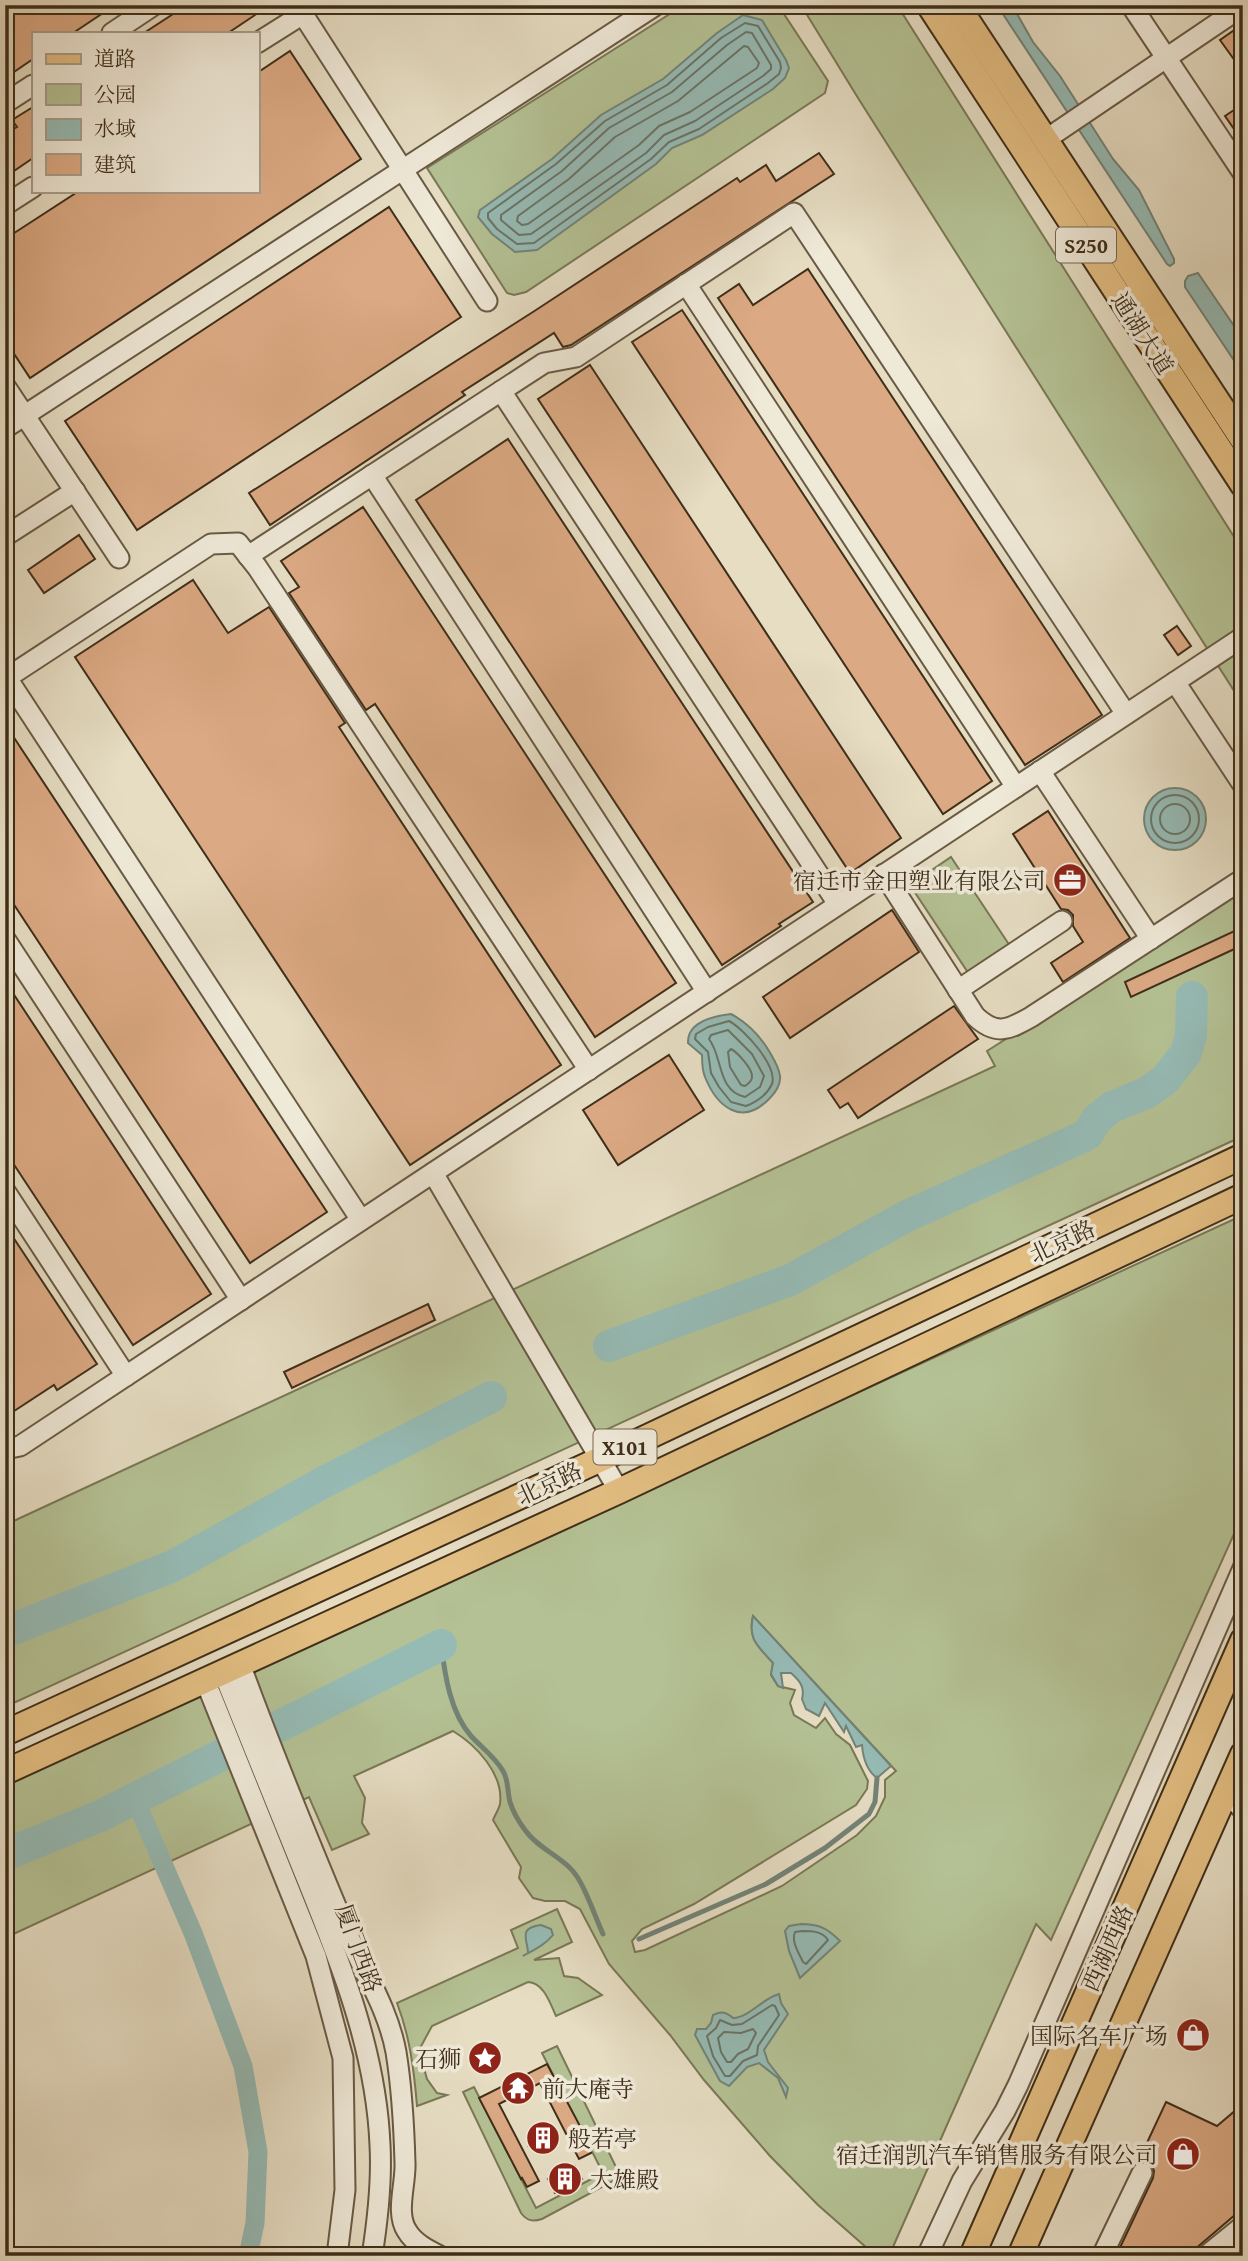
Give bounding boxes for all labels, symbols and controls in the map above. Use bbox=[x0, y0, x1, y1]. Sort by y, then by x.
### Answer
legend bbox=[32, 32, 259, 192]
text: 道路 bbox=[94, 43, 136, 74]
text: 公园 bbox=[94, 79, 136, 110]
text: 水域 bbox=[94, 113, 136, 144]
text: 建筑 bbox=[94, 149, 136, 180]
road number: S250 bbox=[1056, 228, 1116, 262]
street label: 通湖大道 bbox=[1104, 285, 1182, 381]
office icon: 宿迁市金田塑业有限公司 bbox=[1051, 861, 1089, 899]
place label: 宿迁市金田塑业有限公司 bbox=[793, 864, 1046, 897]
street label: 北京路 bbox=[1024, 1211, 1100, 1271]
road number: X101 bbox=[594, 1430, 656, 1464]
street label: 北京路 bbox=[511, 1453, 587, 1513]
street label: 厦门西路 bbox=[328, 1899, 390, 1997]
street label: 西湖西路 bbox=[1073, 1899, 1141, 1997]
shop icon: 国际名车广场 bbox=[1174, 2016, 1212, 2054]
place label: 国际名车广场 bbox=[1030, 2019, 1168, 2052]
place icon: 石狮 bbox=[466, 2039, 504, 2077]
place label: 石狮 bbox=[415, 2042, 461, 2075]
temple icon: 前大庵寺 bbox=[499, 2069, 537, 2107]
place label: 前大庵寺 bbox=[542, 2072, 634, 2105]
building icon: 般若亭 bbox=[524, 2119, 562, 2157]
place label: 般若亭 bbox=[568, 2122, 637, 2155]
shop icon: 宿迁润凯汽车销售服务有限公司 bbox=[1164, 2135, 1202, 2173]
place label: 宿迁润凯汽车销售服务有限公司 bbox=[836, 2138, 1158, 2171]
building icon: 大雄殿 bbox=[546, 2160, 584, 2198]
place label: 大雄殿 bbox=[590, 2163, 659, 2196]

